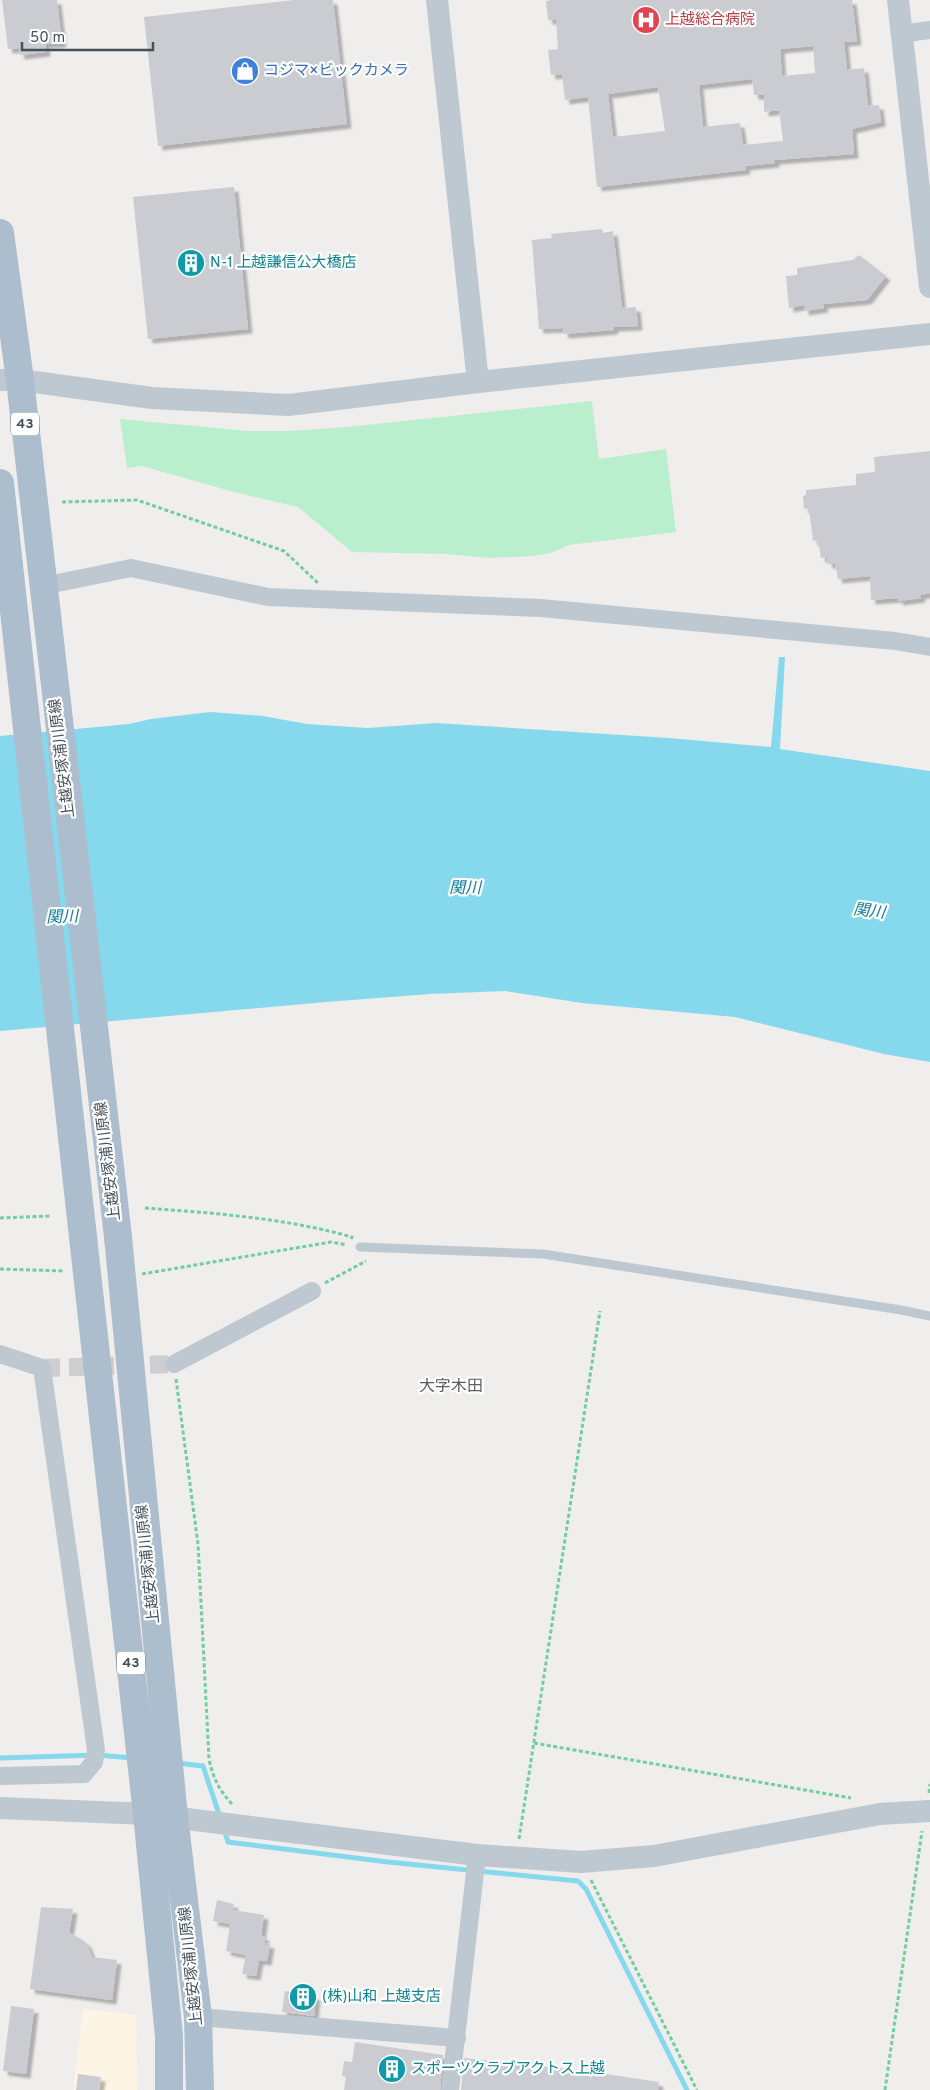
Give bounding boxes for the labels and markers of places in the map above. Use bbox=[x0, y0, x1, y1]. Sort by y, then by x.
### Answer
hospital icon: 上越総合病院 bbox=[631, 5, 661, 35]
place label: 上越総合病院 bbox=[665, 11, 755, 30]
shop icon: コジマ×ビックカメラ bbox=[230, 56, 260, 86]
place label: コジマ×ビックカメラ bbox=[264, 62, 409, 81]
building icon: N-1 上越謙信公大橋店 bbox=[176, 248, 206, 278]
place label: N-1 上越謙信公大橋店 bbox=[210, 254, 356, 273]
building icon: (株)山和 上越支店 bbox=[288, 1982, 318, 2012]
place label: (株)山和 上越支店 bbox=[322, 1988, 441, 2007]
building icon: スポーツクラブアクトス上越 bbox=[377, 2054, 407, 2084]
place label: スポーツクラブアクトス上越 bbox=[411, 2060, 605, 2079]

